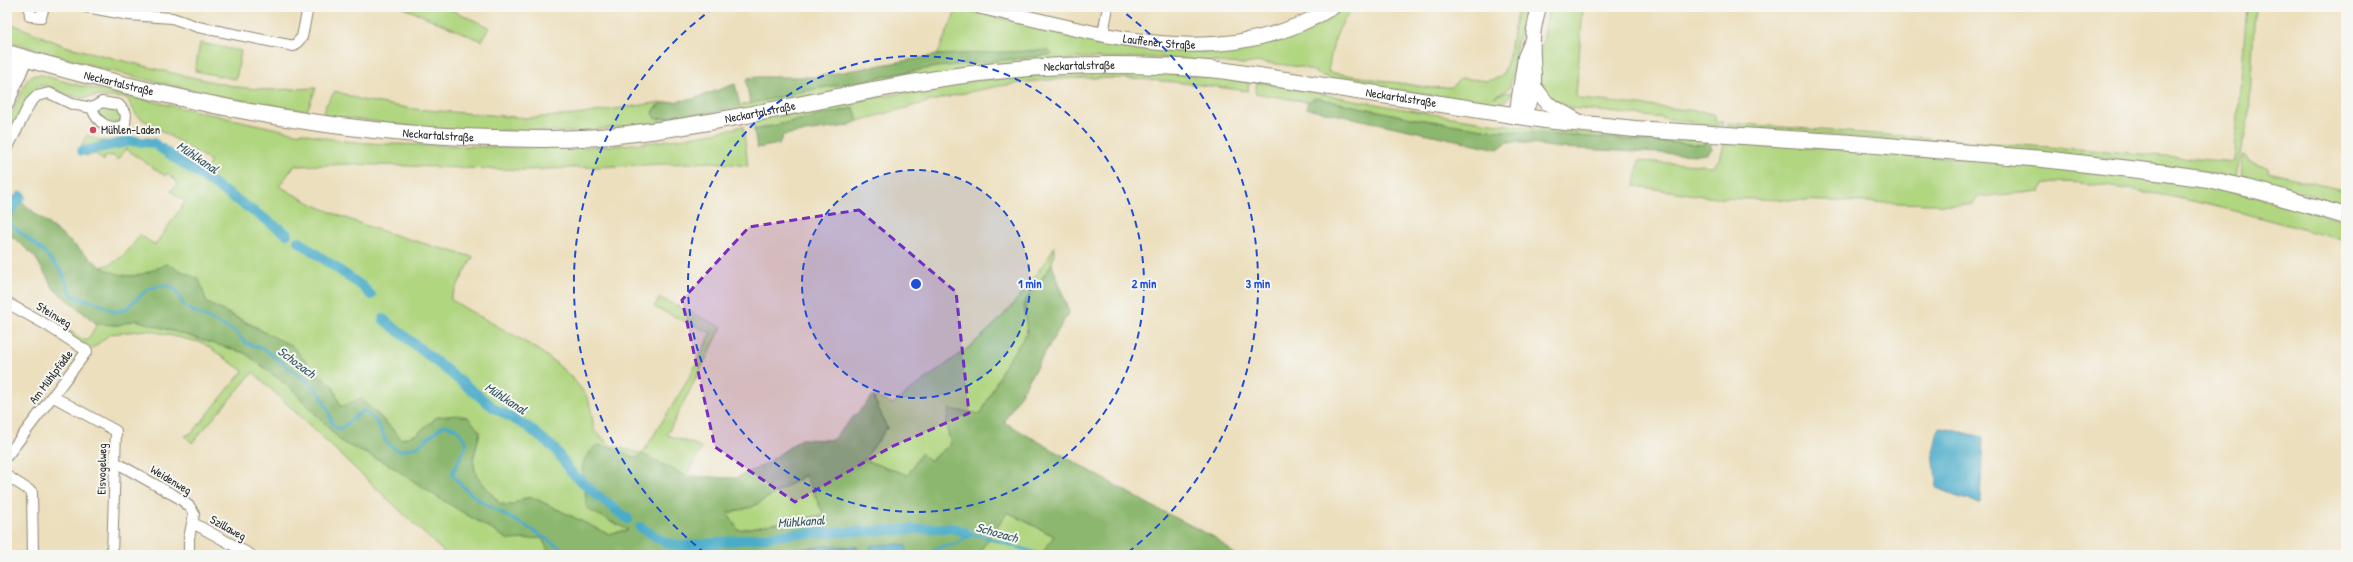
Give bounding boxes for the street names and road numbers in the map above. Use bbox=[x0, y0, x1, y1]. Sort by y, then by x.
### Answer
street label: Lauffener Straße bbox=[1122, 29, 1196, 53]
street label: Neckartalstraße bbox=[1043, 56, 1115, 75]
street label: Neckartalstraße bbox=[82, 66, 156, 100]
street label: Neckartalstraße bbox=[1365, 84, 1438, 111]
street label: Neckartalstraße bbox=[724, 97, 797, 127]
street label: Neckartalstraße bbox=[402, 124, 475, 145]
street label: Steinweg bbox=[34, 297, 75, 332]
street label: Am Mühlpfädle bbox=[25, 346, 77, 407]
street label: Eisvogelweg bbox=[93, 443, 110, 495]
street label: Weidenweg bbox=[147, 461, 195, 499]
street label: Szillaweg bbox=[207, 511, 249, 544]

